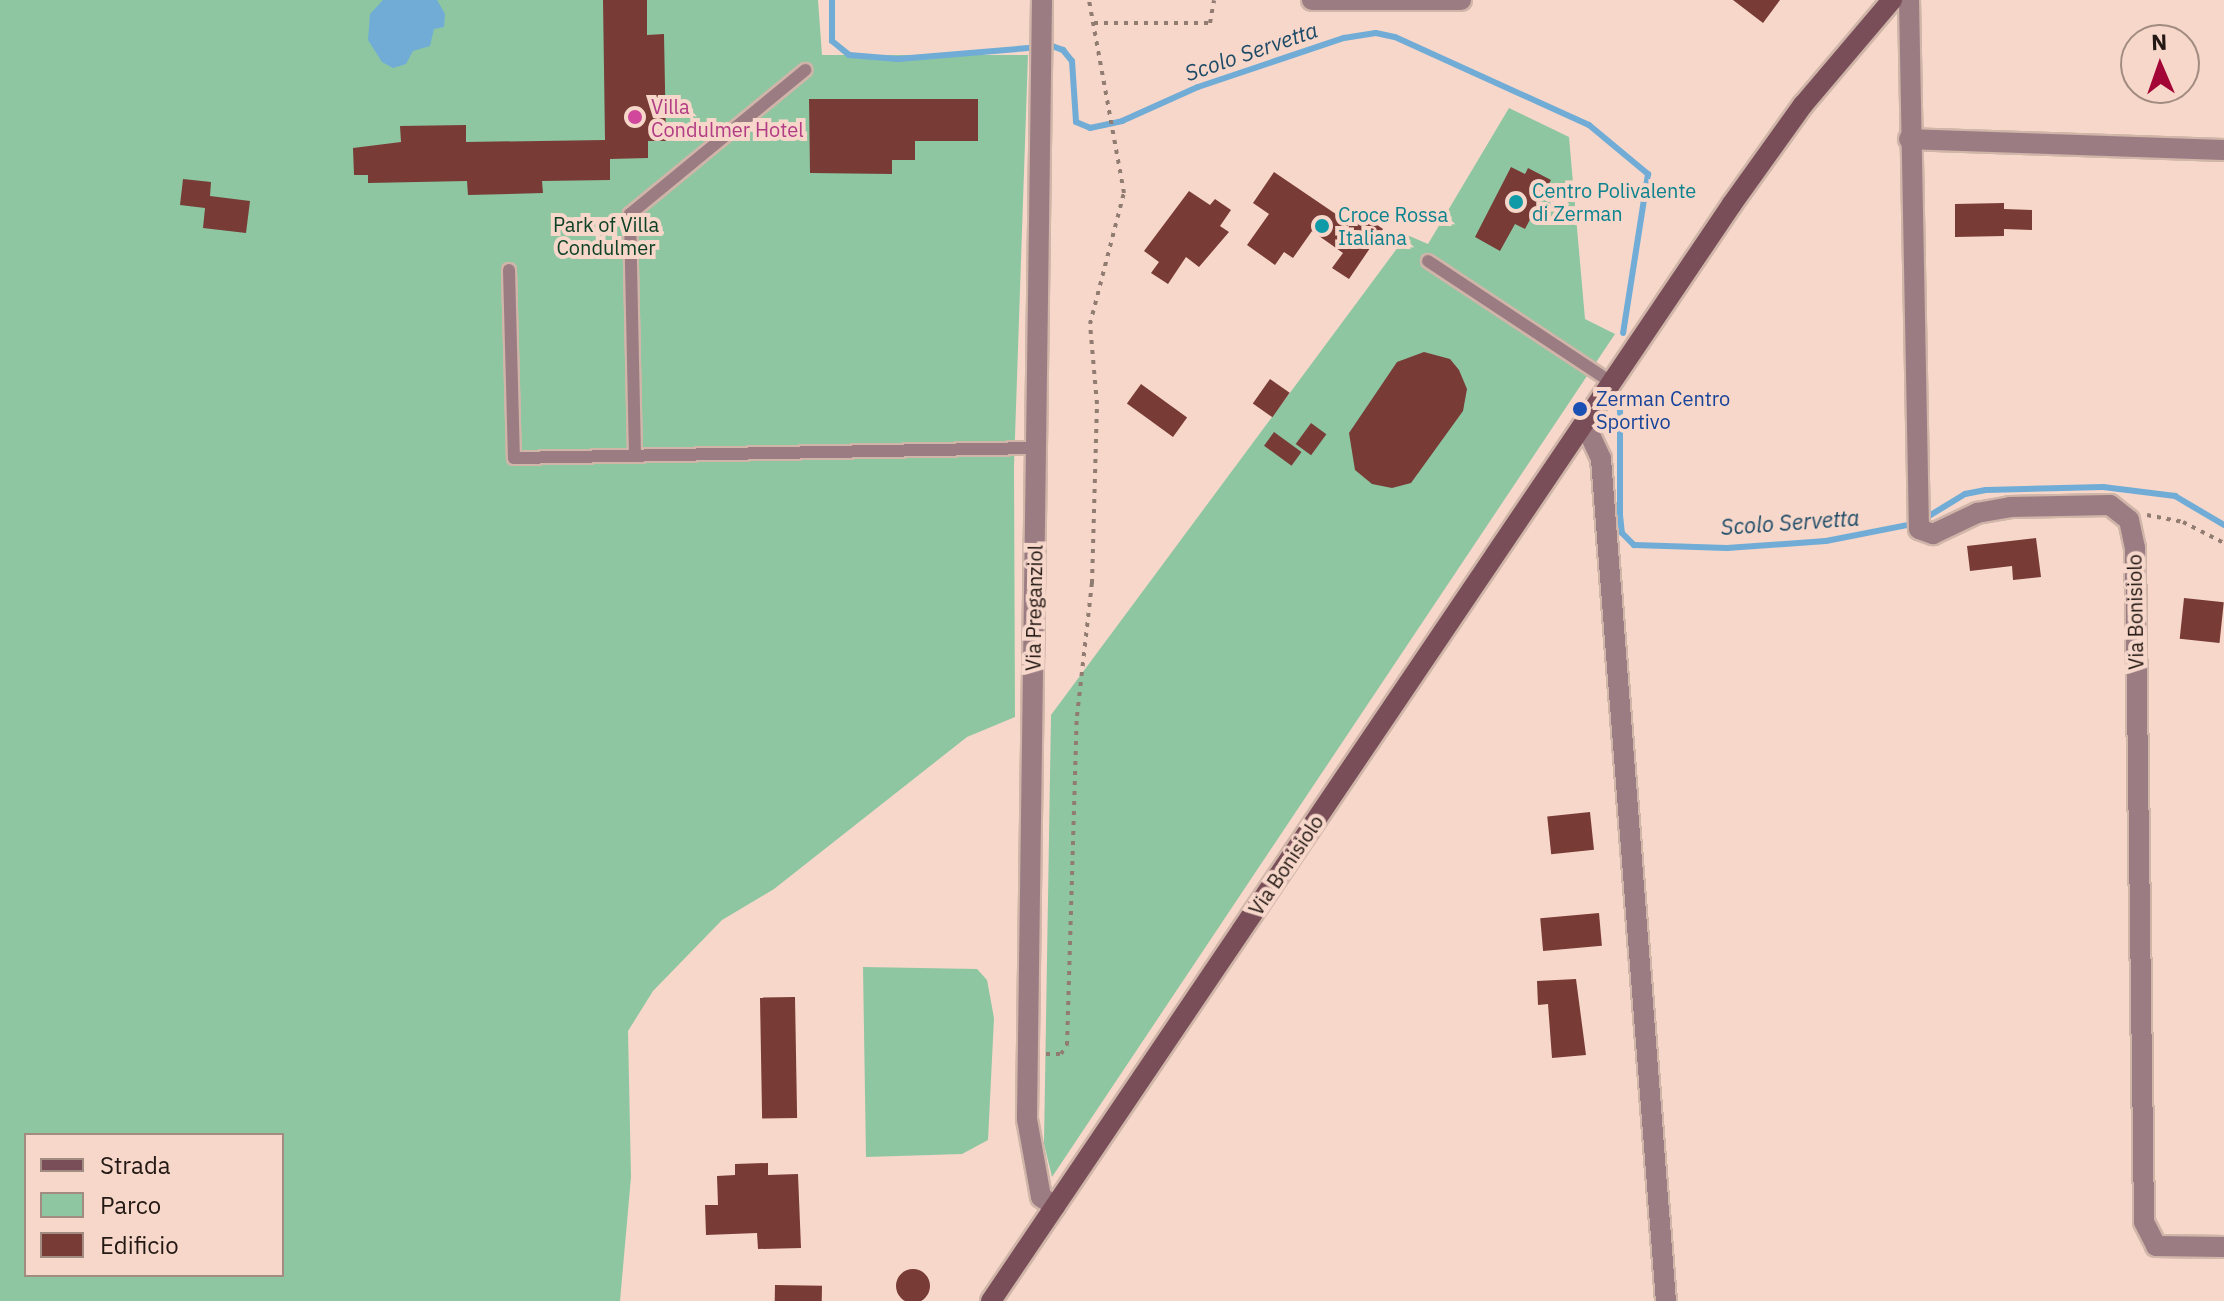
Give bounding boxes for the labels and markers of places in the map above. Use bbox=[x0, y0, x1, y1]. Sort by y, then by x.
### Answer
place label: Villa Condulmer Hotel bbox=[651, 94, 804, 141]
marker: Villa Condulmer Hotel bbox=[626, 108, 644, 126]
place label: Centro Polivalente di Zerman bbox=[1532, 178, 1696, 225]
marker: Centro Polivalente di Zerman bbox=[1507, 193, 1525, 211]
place label: Croce Rossa Italiana bbox=[1338, 202, 1448, 249]
marker: Croce Rossa Italiana bbox=[1313, 217, 1331, 235]
place label: Zerman Centro Sportivo bbox=[1596, 386, 1730, 433]
marker: Zerman Centro Sportivo bbox=[1571, 400, 1589, 418]

